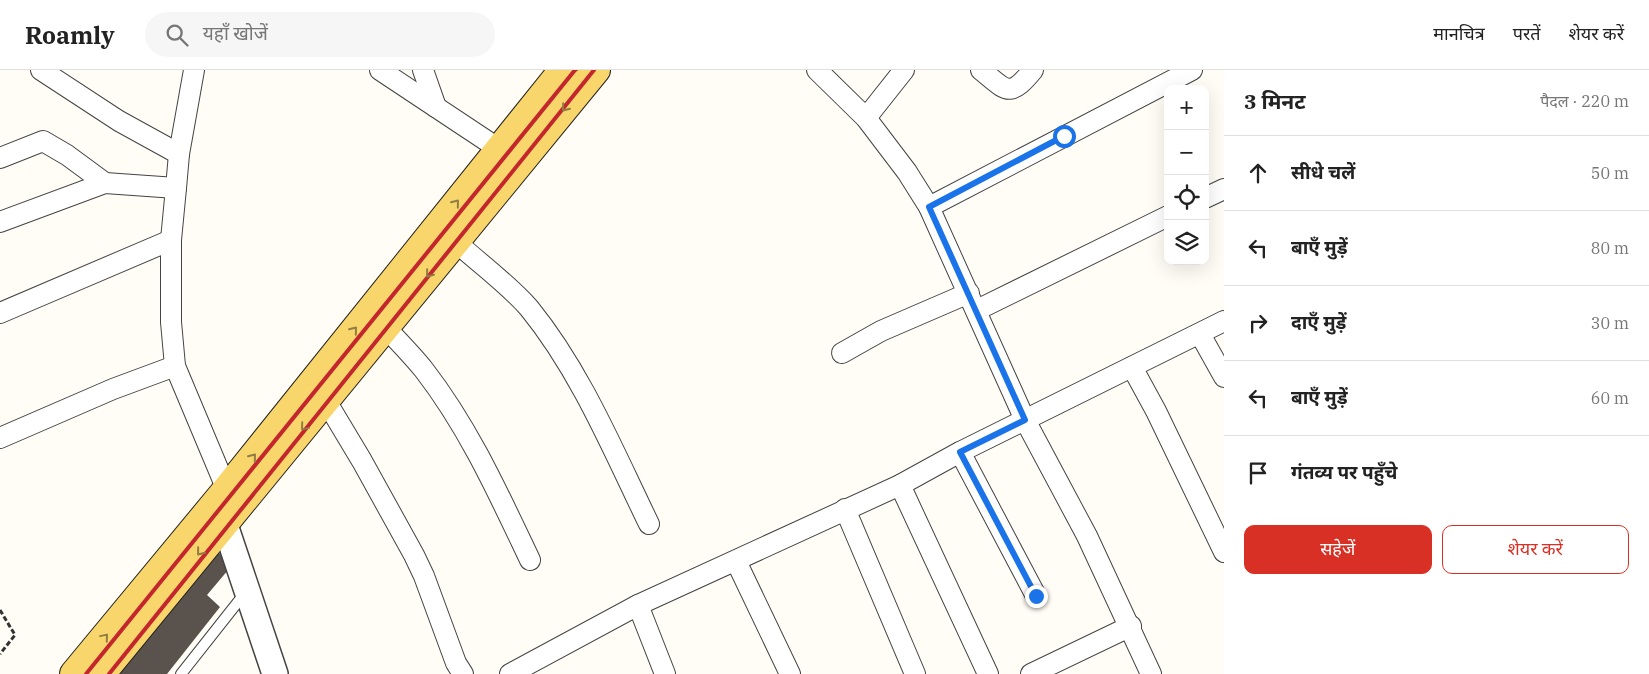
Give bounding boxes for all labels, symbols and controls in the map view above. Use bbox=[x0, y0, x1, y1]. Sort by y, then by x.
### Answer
search box bbox=[145, 12, 495, 57]
text: Roamly bbox=[25, 19, 115, 51]
icon: search bbox=[163, 21, 191, 49]
text: यहाँ खोजें bbox=[203, 21, 268, 45]
text: मानचित्र bbox=[1433, 22, 1485, 45]
text: परतें bbox=[1513, 22, 1541, 45]
text: शेयर करें bbox=[1569, 22, 1624, 45]
map controls bbox=[1164, 85, 1209, 265]
button: + bbox=[1164, 85, 1209, 130]
text: 3 मिनट bbox=[1244, 87, 1306, 115]
text: पैदल · 220 m bbox=[1540, 91, 1629, 111]
one-way arrow bbox=[562, 102, 571, 111]
route start bbox=[1053, 125, 1076, 148]
button: − bbox=[1164, 130, 1209, 175]
icon: ahead bbox=[1244, 159, 1272, 187]
text: सीधे चलें bbox=[1291, 160, 1355, 184]
text: 50 m bbox=[1591, 163, 1629, 183]
button: locate bbox=[1164, 175, 1209, 220]
one-way arrow bbox=[450, 200, 459, 209]
button: layers bbox=[1164, 220, 1209, 265]
icon: left bbox=[1244, 234, 1272, 262]
text: बाएँ मुड़ें bbox=[1291, 235, 1348, 259]
text: 80 m bbox=[1591, 238, 1629, 258]
one-way arrow bbox=[427, 268, 435, 277]
icon: right bbox=[1244, 309, 1272, 337]
text: दाएँ मुड़ें bbox=[1291, 310, 1346, 334]
text: 30 m bbox=[1591, 313, 1629, 333]
one-way arrow bbox=[349, 327, 358, 336]
icon: left bbox=[1244, 384, 1272, 412]
text: बाएँ मुड़ें bbox=[1291, 385, 1348, 409]
text: 60 m bbox=[1591, 388, 1629, 408]
one-way arrow bbox=[300, 421, 309, 430]
one-way arrow bbox=[247, 454, 255, 463]
icon: arrive bbox=[1244, 459, 1272, 487]
text: गंतव्य पर पहुँचे bbox=[1291, 460, 1398, 484]
button: सहेजें bbox=[1244, 525, 1432, 574]
button: शेयर करें bbox=[1442, 525, 1629, 574]
one-way arrow bbox=[197, 546, 206, 555]
route end bbox=[1025, 585, 1048, 608]
one-way arrow bbox=[99, 633, 108, 642]

